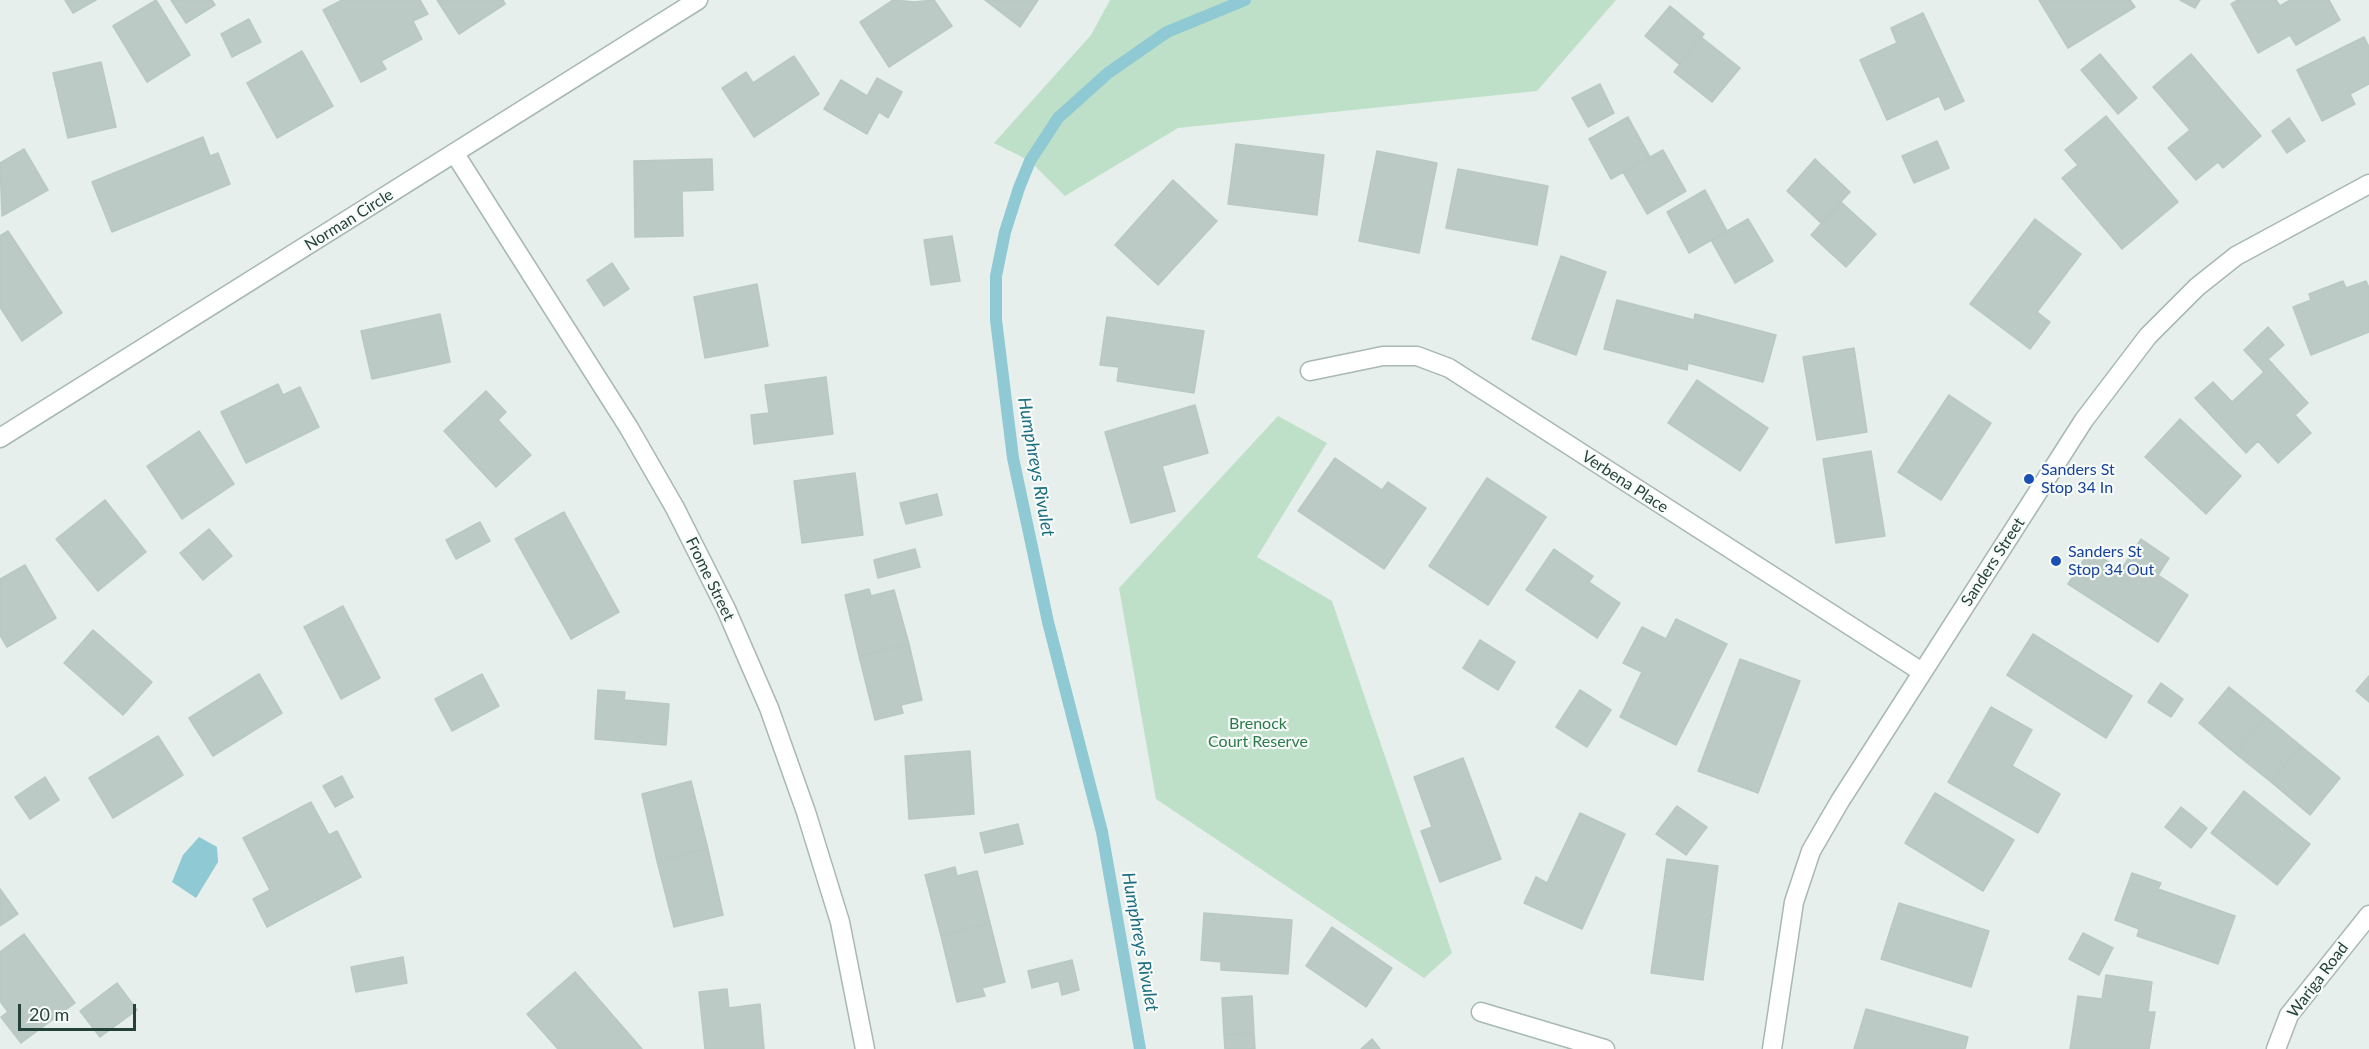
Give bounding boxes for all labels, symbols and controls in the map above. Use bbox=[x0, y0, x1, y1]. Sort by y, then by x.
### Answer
street label: Norman Circle bbox=[301, 185, 397, 255]
water label: Humphreys Rivulet bbox=[1013, 396, 1059, 538]
street label: Verbena Place bbox=[1578, 447, 1672, 517]
place label: Sanders St Stop 34 In bbox=[2041, 460, 2115, 498]
marker: Sanders St Stop 34 In bbox=[2022, 472, 2036, 486]
street label: Sanders Street bbox=[1957, 514, 2029, 610]
street label: Frome Street bbox=[681, 534, 739, 624]
place label: Sanders St Stop 34 Out bbox=[2068, 542, 2154, 580]
marker: Sanders St Stop 34 Out bbox=[2049, 554, 2063, 568]
park label: Brenock Court Reserve bbox=[1208, 714, 1308, 752]
water label: Humphreys Rivulet bbox=[1117, 871, 1163, 1013]
street label: Wariga Road bbox=[2284, 939, 2352, 1021]
scale bar bbox=[21, 992, 140, 1030]
text: 20 m bbox=[29, 1003, 69, 1025]

